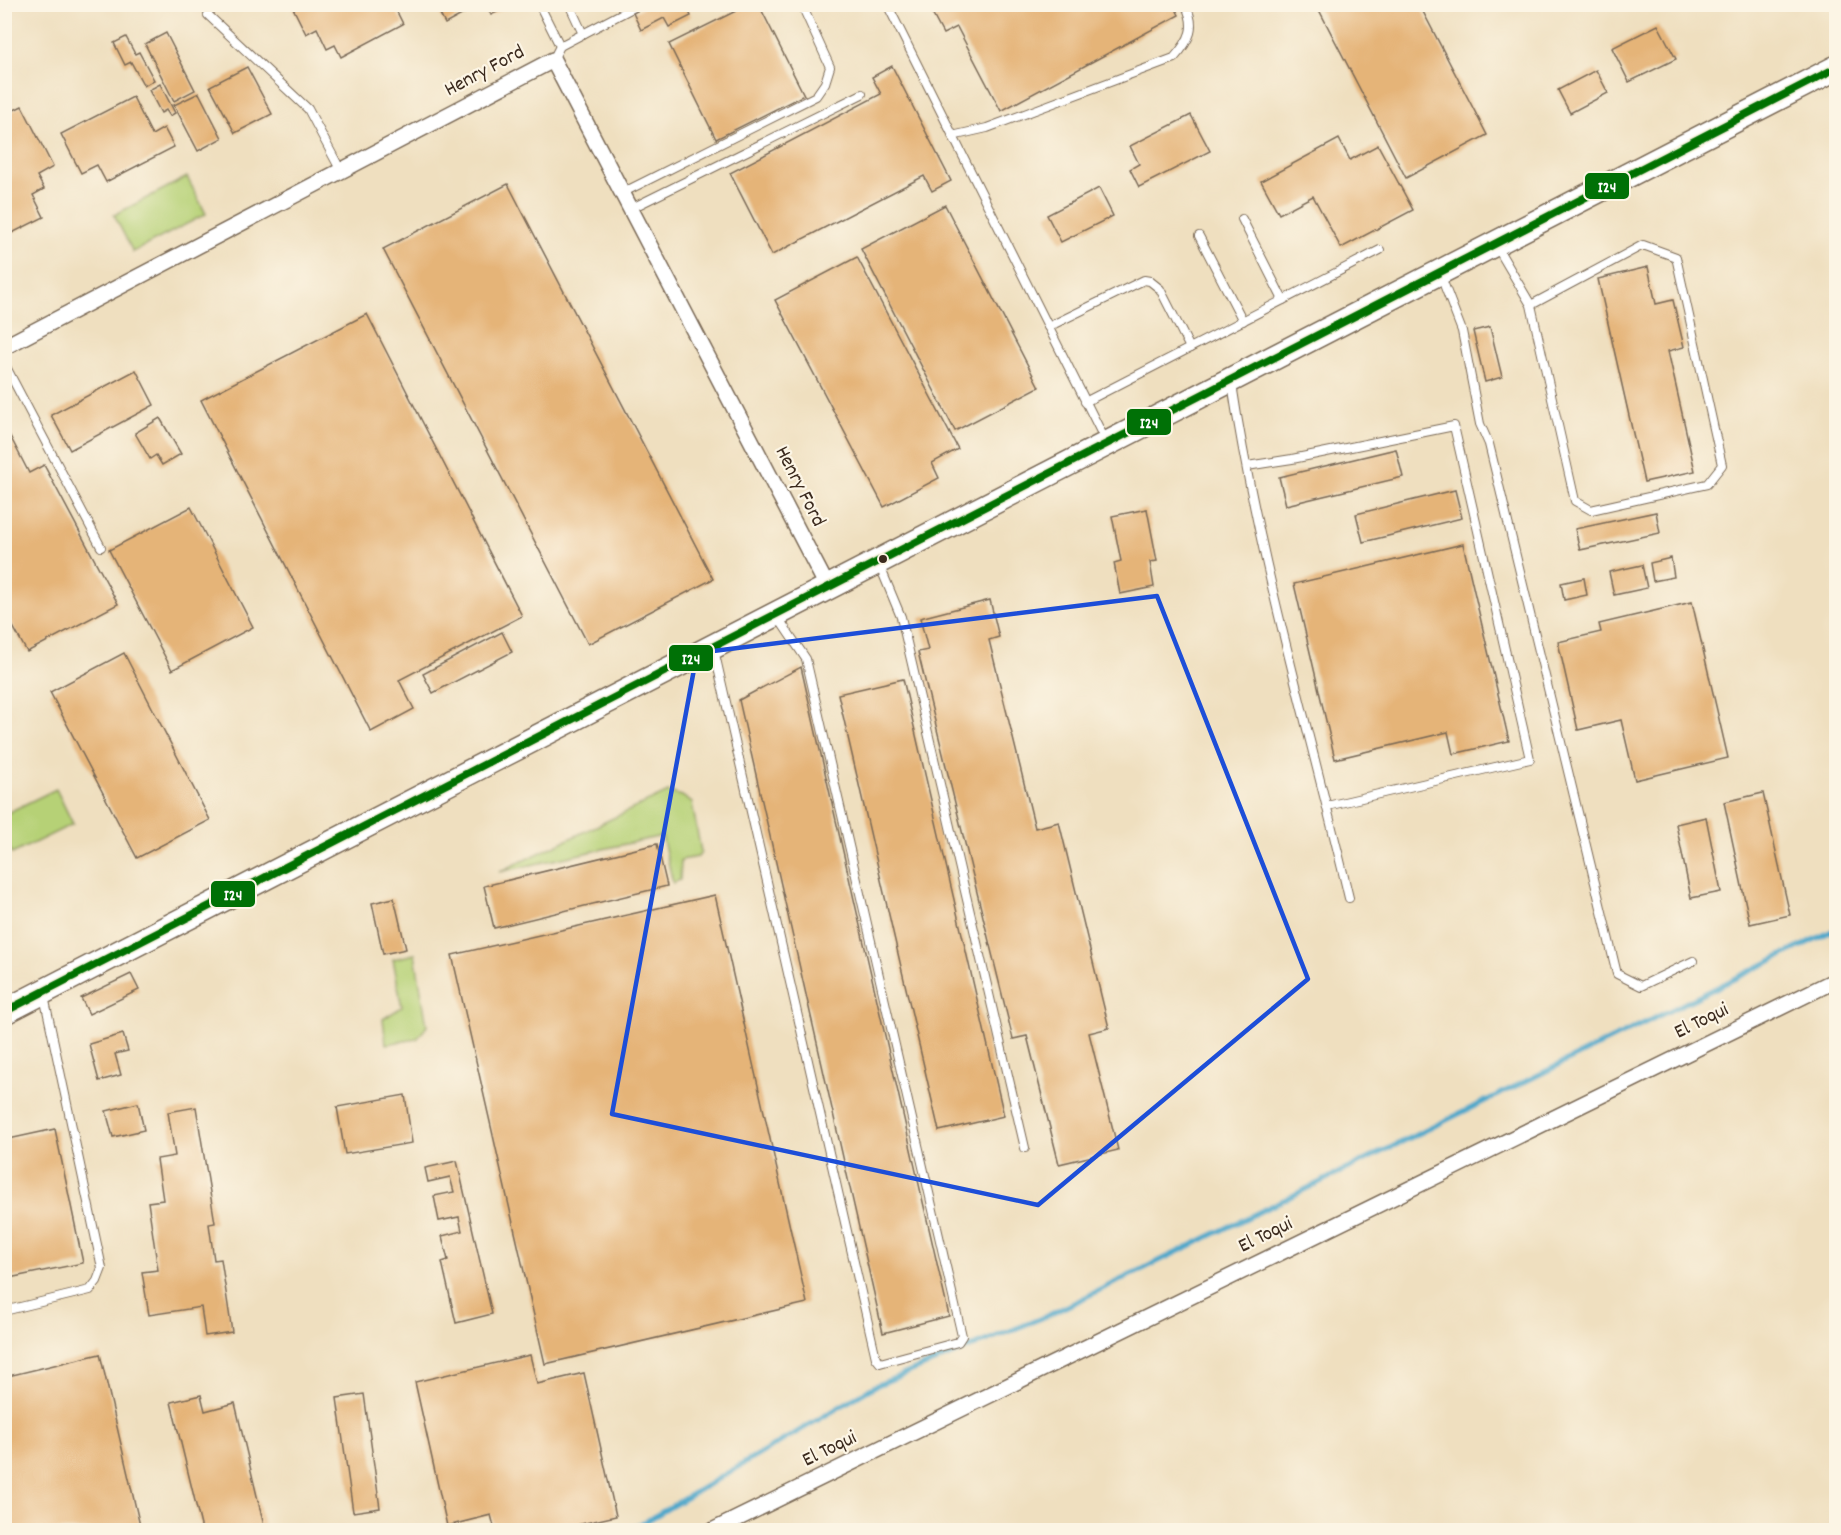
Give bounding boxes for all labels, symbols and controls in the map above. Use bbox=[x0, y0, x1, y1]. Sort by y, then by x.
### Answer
street label: Henry Ford bbox=[439, 38, 531, 106]
line badge: I24 bbox=[1584, 172, 1630, 200]
text: I24 bbox=[1598, 177, 1616, 200]
line badge: I24 bbox=[1126, 408, 1172, 436]
text: I24 bbox=[1140, 413, 1158, 436]
street label: Henry Ford bbox=[766, 441, 832, 533]
unlabelled marker bbox=[877, 553, 889, 565]
line badge: I24 bbox=[668, 644, 714, 672]
text: I24 bbox=[682, 649, 700, 672]
line badge: I24 bbox=[210, 880, 256, 908]
text: I24 bbox=[224, 885, 242, 908]
street label: El Toqui bbox=[1670, 996, 1735, 1048]
street label: El Toqui bbox=[1234, 1210, 1299, 1262]
street label: El Toqui bbox=[798, 1424, 863, 1476]

